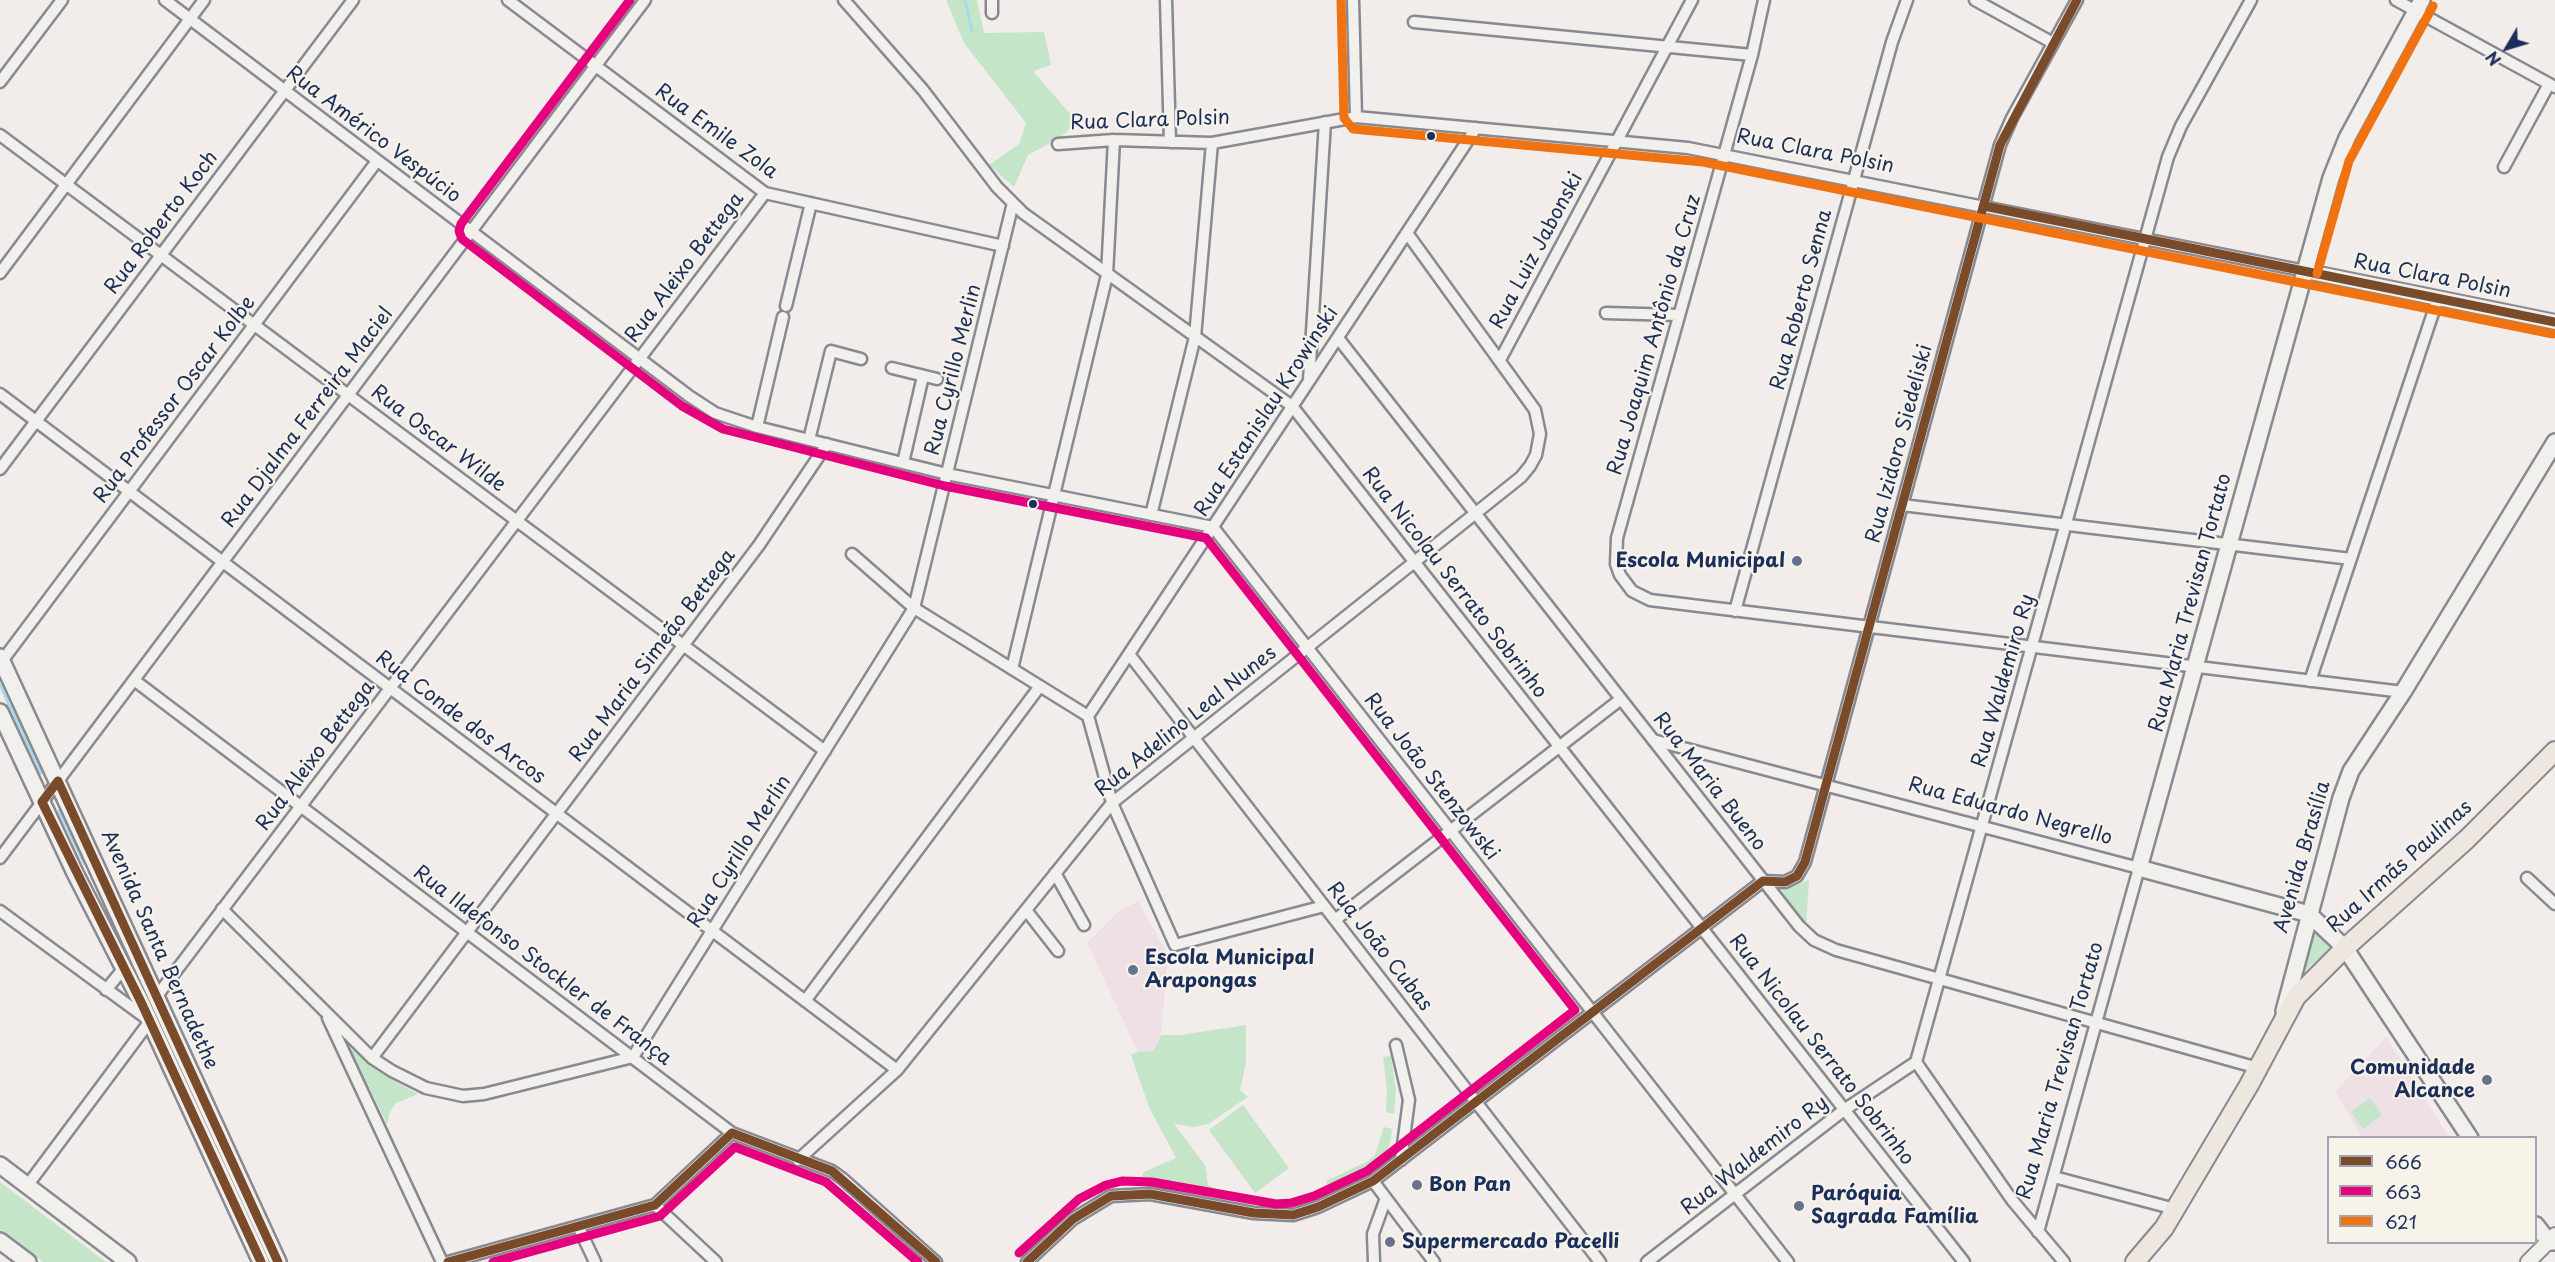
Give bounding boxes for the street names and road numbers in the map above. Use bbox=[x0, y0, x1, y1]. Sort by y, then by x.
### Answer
street label: Rua Américo Vespúcio bbox=[281, 61, 465, 209]
street label: Rua Emile Zola bbox=[650, 79, 782, 185]
street label: Rua Clara Polsin bbox=[1070, 106, 1230, 136]
street label: Rua Clara Polsin bbox=[1734, 125, 1896, 179]
street label: Rua Roberto Koch bbox=[100, 146, 224, 300]
street label: Rua Luiz Jabonski bbox=[1486, 169, 1588, 333]
street label: Rua Aleixo Bettega bbox=[621, 188, 749, 348]
street label: Rua Joaquim Antônio da Cruz bbox=[1603, 192, 1707, 478]
street label: Rua Roberto Senna bbox=[1766, 207, 1838, 393]
street label: Rua Clara Polsin bbox=[2351, 250, 2513, 304]
street label: Rua Cyrillo Merlin bbox=[921, 282, 987, 458]
street label: Rua Professor Oscar Kolbe bbox=[89, 292, 261, 508]
street label: Rua Djalma Ferreira Maciel bbox=[217, 303, 399, 533]
street label: Rua Estanislau Krowinski bbox=[1190, 303, 1344, 521]
street label: Rua Izidoro Siedeliski bbox=[1862, 342, 1938, 546]
street label: Rua Oscar Wilde bbox=[366, 380, 510, 498]
street label: Rua Nicolau Serrato Sobrinho bbox=[1356, 463, 1552, 703]
street label: Rua Maria Trevisan Tortato bbox=[2145, 471, 2237, 735]
street label: Rua Maria Simeão Bettega bbox=[565, 545, 741, 767]
street label: Rua Waldemiro Ry bbox=[1968, 591, 2040, 771]
street label: Rua Adelino Leal Nunes bbox=[1090, 641, 1282, 803]
street label: Rua Conde dos Arcos bbox=[370, 646, 550, 790]
street label: Rua Aleixo Bettega bbox=[252, 676, 380, 836]
street label: Rua João Stenzowski bbox=[1358, 689, 1504, 865]
street label: Rua Maria Bueno bbox=[1647, 708, 1771, 856]
street label: Rua Cyrillo Merlin bbox=[683, 771, 797, 933]
street label: Rua Eduardo Negrello bbox=[1905, 773, 2115, 851]
street label: Avenida Brasília bbox=[2270, 778, 2336, 936]
street label: Rua Irmãs Paulinas bbox=[2323, 796, 2477, 938]
street label: Avenida Santa Bernadethe bbox=[95, 827, 223, 1073]
street label: Rua Ildefonso Stockler de França bbox=[408, 861, 676, 1071]
street label: Rua João Cubas bbox=[1321, 878, 1437, 1016]
street label: Rua Nicolau Serrato Sobrinho bbox=[1723, 930, 1919, 1170]
street label: Rua Maria Trevisan Tortato bbox=[2013, 939, 2109, 1203]
street label: Rua Waldemiro Ry bbox=[1677, 1091, 1833, 1221]

